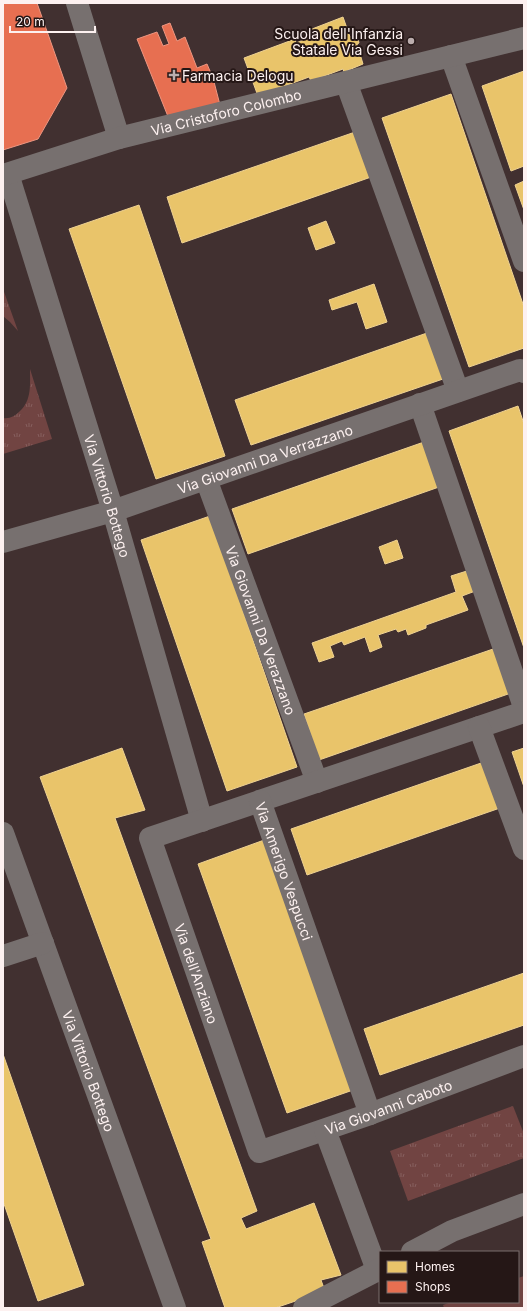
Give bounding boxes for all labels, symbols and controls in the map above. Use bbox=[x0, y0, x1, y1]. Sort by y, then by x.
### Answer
scale bar bbox=[10, 8, 95, 34]
text: 20 m bbox=[16, 14, 45, 29]
place label: Scuola dell'Infanzia Statale Via Gessi bbox=[274, 25, 403, 58]
marker: Scuola dell'Infanzia Statale Via Gessi bbox=[406, 36, 416, 46]
place label: Farmacia Delogu bbox=[182, 67, 294, 84]
marker: Farmacia Delogu bbox=[169, 70, 179, 80]
street label: Via Cristoforo Colombo bbox=[149, 85, 303, 138]
street label: Via Giovanni Da Verrazzano bbox=[175, 420, 355, 497]
street label: Via Vittorio Bottego bbox=[81, 432, 134, 559]
street label: Via Giovanni Da Verazzano bbox=[223, 543, 300, 717]
street label: Via Amerigo Vespucci bbox=[252, 799, 317, 942]
street label: Via dell'Anziano bbox=[172, 921, 222, 1026]
street label: Via Vittorio Bottego bbox=[59, 1008, 119, 1134]
street label: Via Giovanni Caboto bbox=[322, 1075, 454, 1137]
legend bbox=[379, 1251, 519, 1303]
text: Homes bbox=[415, 1259, 455, 1274]
text: Shops bbox=[415, 1279, 451, 1294]

